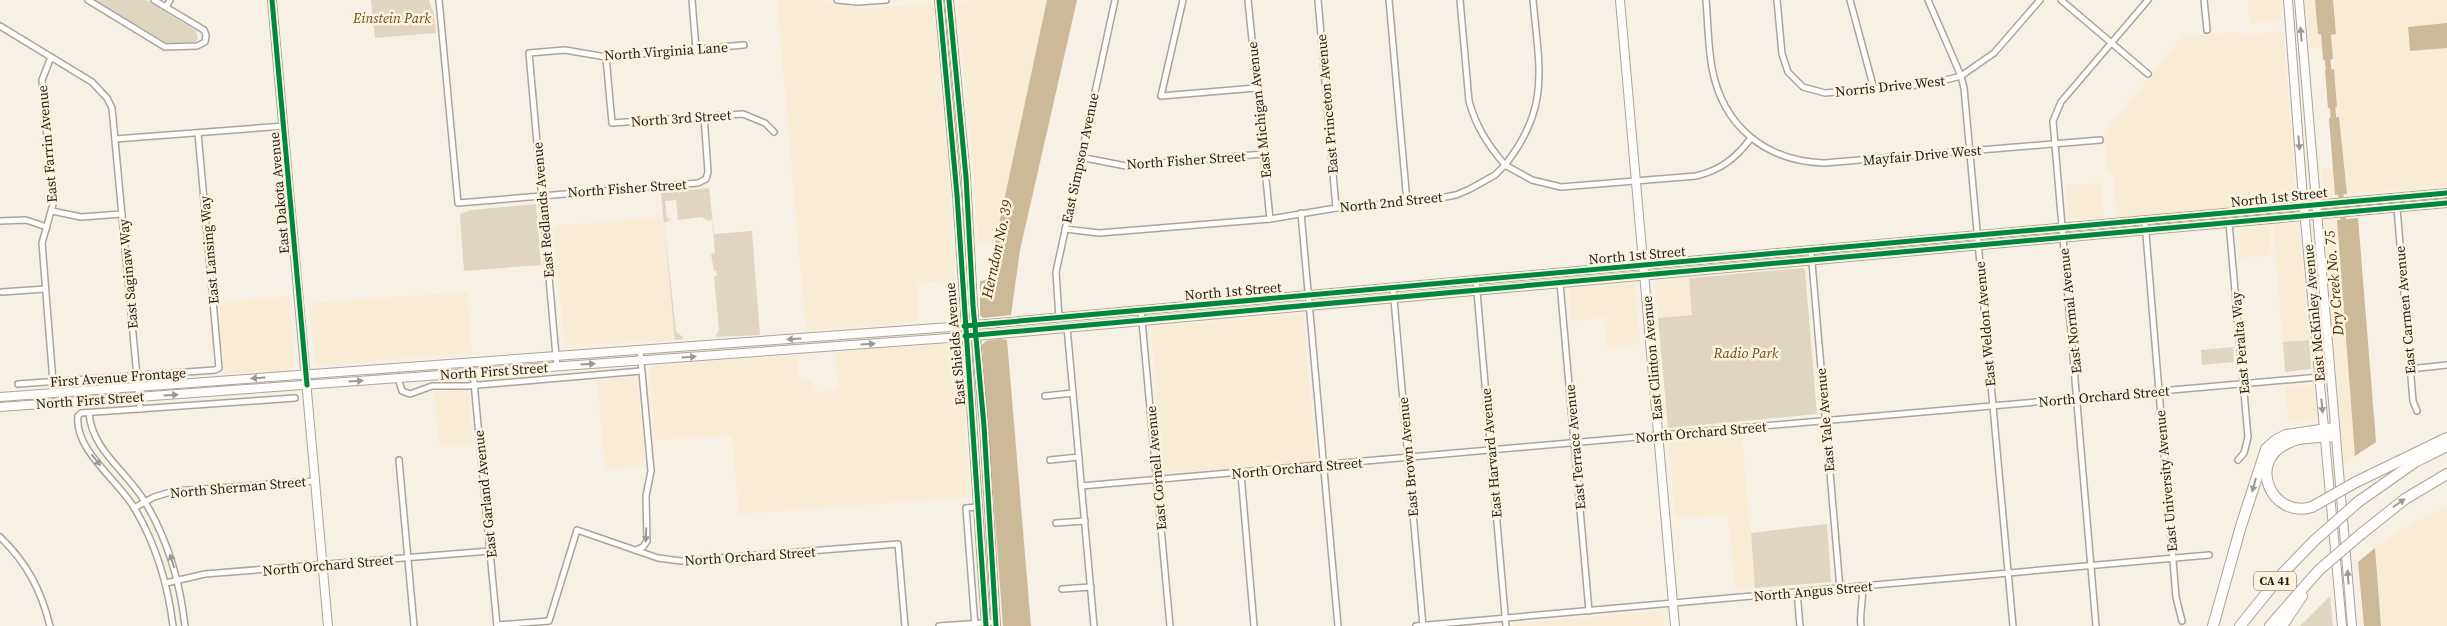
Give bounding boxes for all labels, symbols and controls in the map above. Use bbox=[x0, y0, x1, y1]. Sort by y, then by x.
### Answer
park label: Einstein Park bbox=[352, 8, 431, 28]
one-way arrow bbox=[2297, 25, 2305, 41]
street label: East Princeton Avenue bbox=[1311, 33, 1343, 175]
street label: North Virginia Lane bbox=[603, 37, 729, 65]
street label: East Michigan Avenue bbox=[1242, 41, 1276, 179]
street label: Norris Drive West bbox=[1834, 70, 1946, 102]
street label: East Farrin Avenue bbox=[32, 84, 62, 204]
street label: East Simpson Avenue bbox=[1056, 91, 1104, 225]
street label: North 3rd Street bbox=[630, 104, 732, 131]
street label: East Dakota Avenue bbox=[264, 131, 294, 255]
one-way arrow bbox=[2295, 135, 2303, 151]
street label: Mayfair Drive West bbox=[1862, 140, 1982, 170]
street label: East Redlands Avenue bbox=[527, 141, 559, 279]
street label: North Fisher Street bbox=[1126, 146, 1247, 174]
street label: North Fisher Street bbox=[567, 174, 688, 202]
street label: North 1st Street bbox=[2230, 182, 2329, 212]
street label: North 2nd Street bbox=[1339, 187, 1444, 217]
street label: East Lansing Way bbox=[194, 194, 224, 305]
water label: Herndon No. 39 bbox=[976, 198, 1017, 301]
street label: East Saginaw Way bbox=[113, 217, 143, 330]
water label: Dry Creek No. 75 bbox=[2318, 229, 2349, 338]
street label: North 1st Street bbox=[1588, 241, 1687, 269]
street label: East McKinley Avenue bbox=[2298, 243, 2330, 383]
street label: East Carmen Avenue bbox=[2389, 245, 2421, 375]
street label: East Normal Avenue bbox=[2053, 247, 2087, 375]
street label: East Weldon Avenue bbox=[1970, 260, 2000, 388]
street label: North 1st Street bbox=[1184, 277, 1283, 305]
street label: East Shields Avenue bbox=[940, 282, 970, 406]
street label: East Peralta Way bbox=[2225, 290, 2254, 395]
street label: East Clinton Avenue bbox=[1637, 295, 1667, 421]
one-way arrow bbox=[785, 335, 801, 343]
one-way arrow bbox=[861, 339, 877, 347]
park label: Radio Park bbox=[1713, 343, 1779, 363]
one-way arrow bbox=[681, 352, 697, 360]
street label: North First Street bbox=[439, 357, 549, 385]
one-way arrow bbox=[580, 360, 596, 368]
street label: First Avenue Frontage bbox=[49, 362, 187, 392]
street label: East Yale Avenue bbox=[1810, 367, 1840, 473]
one-way arrow bbox=[250, 374, 266, 382]
one-way arrow bbox=[348, 377, 364, 385]
street label: North Orchard Street bbox=[2038, 380, 2171, 412]
street label: East Terrace Avenue bbox=[1560, 383, 1590, 511]
street label: North First Street bbox=[35, 386, 145, 414]
street label: East Harvard Avenue bbox=[1475, 387, 1507, 519]
one-way arrow bbox=[163, 390, 179, 398]
street label: East Brown Avenue bbox=[1393, 396, 1423, 518]
one-way arrow bbox=[2318, 398, 2326, 414]
street label: East Cornell Avenue bbox=[1141, 405, 1171, 531]
street label: East University Avenue bbox=[2150, 409, 2182, 553]
street label: North Orchard Street bbox=[1635, 416, 1768, 448]
street label: East Garland Avenue bbox=[468, 429, 502, 559]
street label: North Orchard Street bbox=[1231, 452, 1364, 484]
one-way arrow bbox=[90, 453, 101, 466]
street label: North Sherman Street bbox=[169, 471, 307, 503]
one-way arrow bbox=[2250, 478, 2258, 493]
one-way arrow bbox=[2392, 498, 2406, 508]
one-way arrow bbox=[642, 527, 650, 543]
street label: North Orchard Street bbox=[684, 541, 817, 571]
street label: North Orchard Street bbox=[262, 549, 395, 581]
one-way arrow bbox=[167, 554, 175, 569]
one-way arrow bbox=[2344, 569, 2352, 585]
road number: CA 41 bbox=[2254, 572, 2296, 590]
street label: North Angus Street bbox=[1753, 576, 1874, 606]

